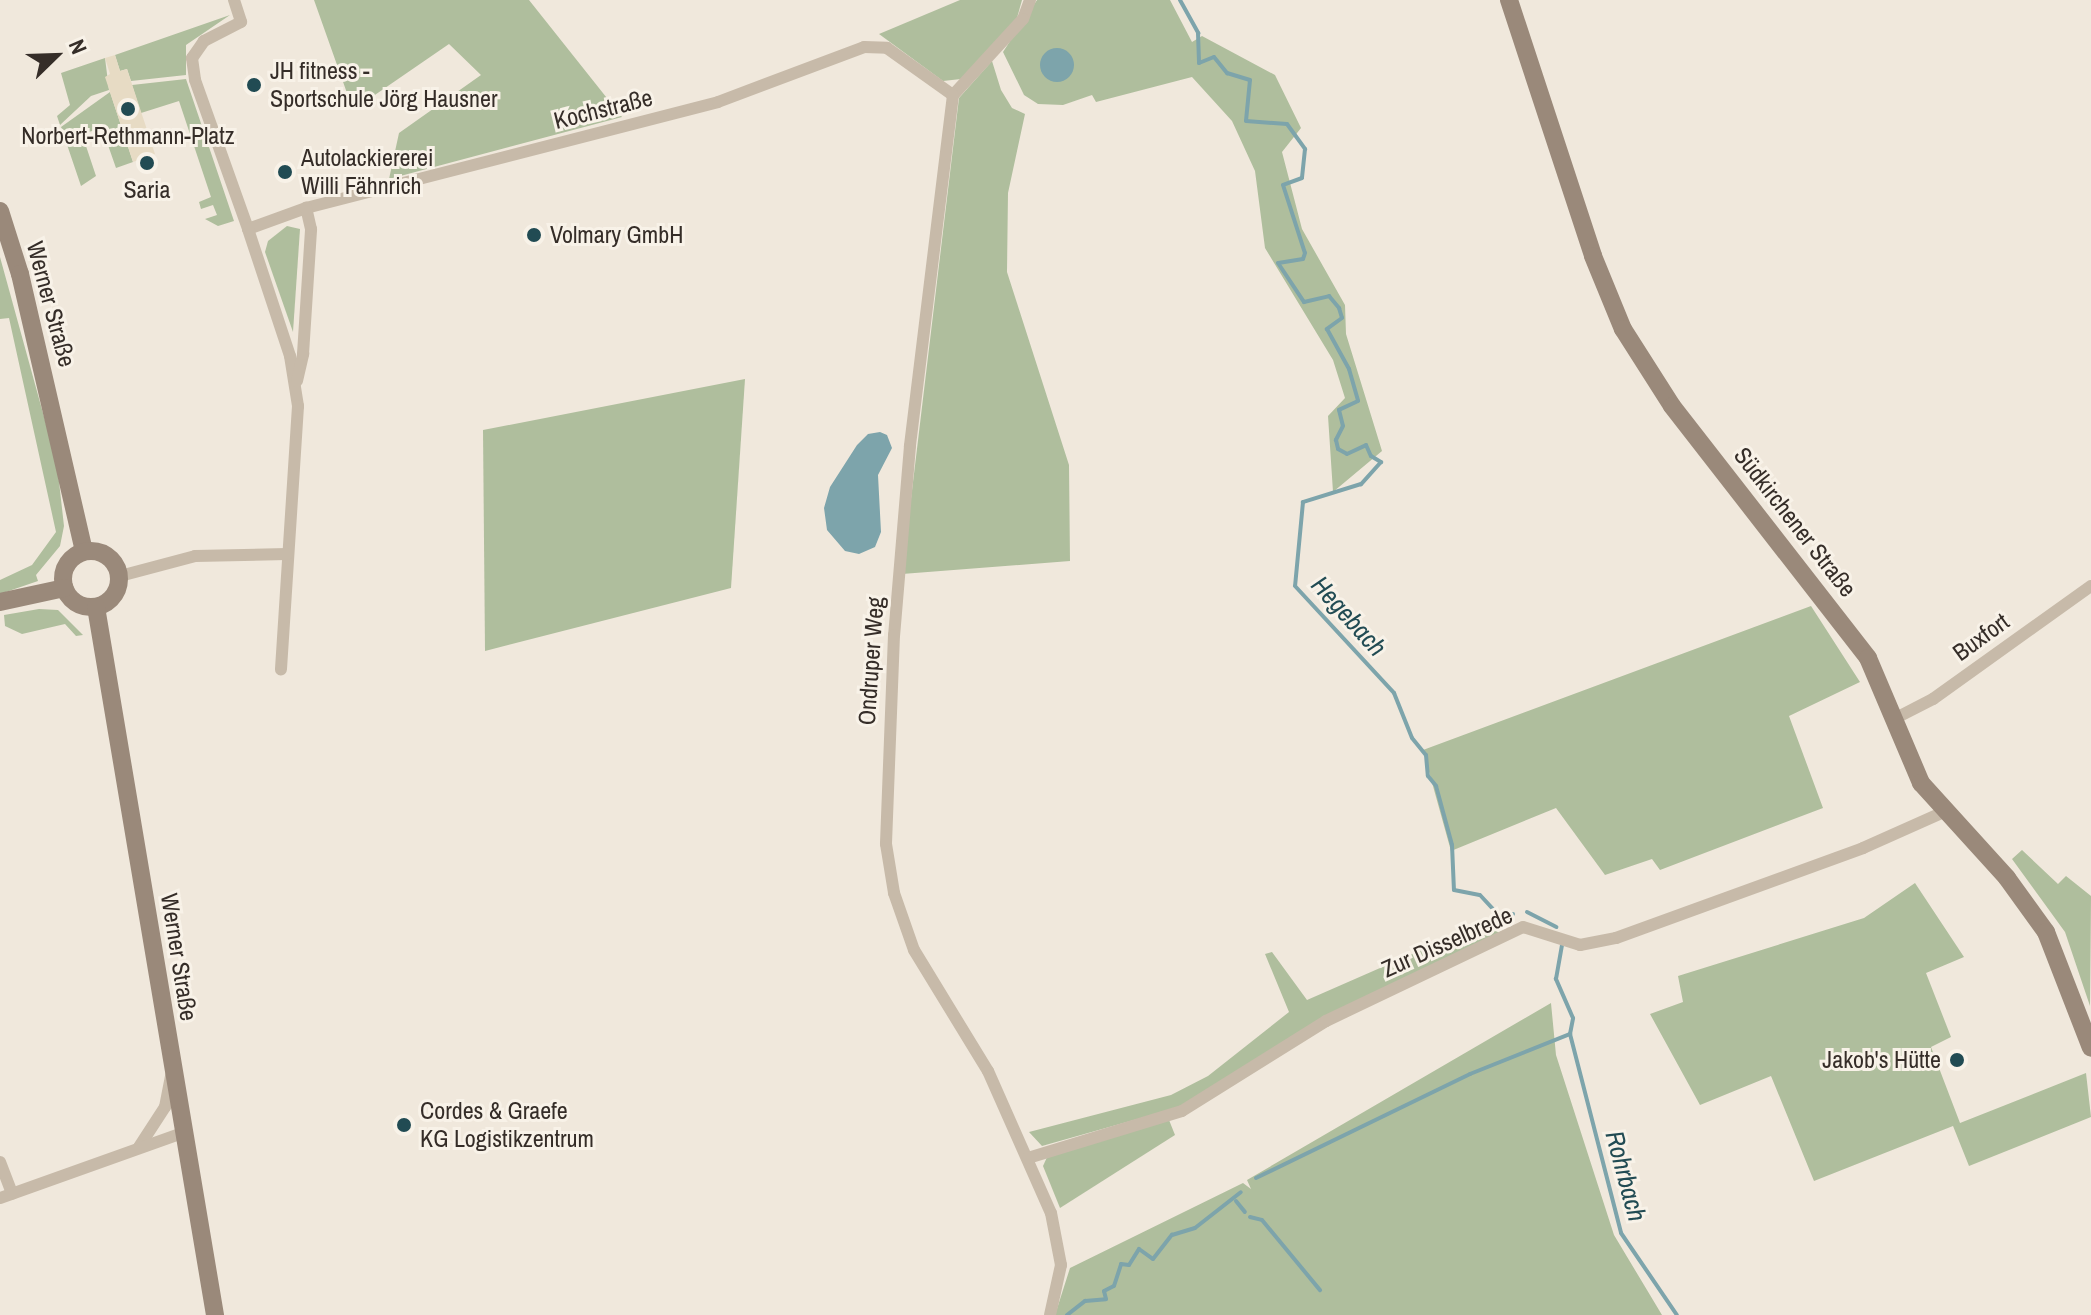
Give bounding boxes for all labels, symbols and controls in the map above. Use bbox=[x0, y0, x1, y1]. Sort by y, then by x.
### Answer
north arrow bbox=[16, 16, 96, 96]
text: N bbox=[62, 35, 94, 58]
place label: JH fitness - Sportschule Jörg Hausner bbox=[270, 57, 498, 113]
marker: JH fitness - Sportschule Jörg Hausner bbox=[245, 76, 263, 94]
street label: Kochstraße bbox=[551, 83, 655, 135]
marker: Norbert-Rethmann-Platz bbox=[119, 100, 137, 118]
place label: Norbert-Rethmann-Platz bbox=[21, 122, 235, 150]
place label: Autolackiererei Willi Fähnrich bbox=[301, 144, 433, 200]
marker: Saria bbox=[138, 154, 156, 172]
marker: Autolackiererei Willi Fähnrich bbox=[276, 163, 294, 181]
place label: Saria bbox=[123, 176, 171, 204]
place label: Volmary GmbH bbox=[550, 221, 683, 249]
marker: Volmary GmbH bbox=[525, 226, 543, 244]
street label: Werner Straße bbox=[20, 238, 82, 370]
street label: Südkirchener Straße bbox=[1728, 442, 1862, 602]
water label: Hegebach bbox=[1305, 569, 1393, 663]
street label: Ondruper Weg bbox=[852, 596, 890, 726]
street label: Buxfort bbox=[1947, 607, 2015, 667]
street label: Werner Straße bbox=[155, 891, 203, 1023]
street label: Zur Disselbrede bbox=[1377, 900, 1517, 984]
place label: Jakob's Hütte bbox=[1822, 1046, 1941, 1074]
marker: Jakob's Hütte bbox=[1948, 1051, 1966, 1069]
place label: Cordes & Graefe KG Logistikzentrum bbox=[420, 1097, 594, 1153]
marker: Cordes & Graefe KG Logistikzentrum bbox=[395, 1116, 413, 1134]
water label: Rohrbach bbox=[1599, 1127, 1653, 1225]

